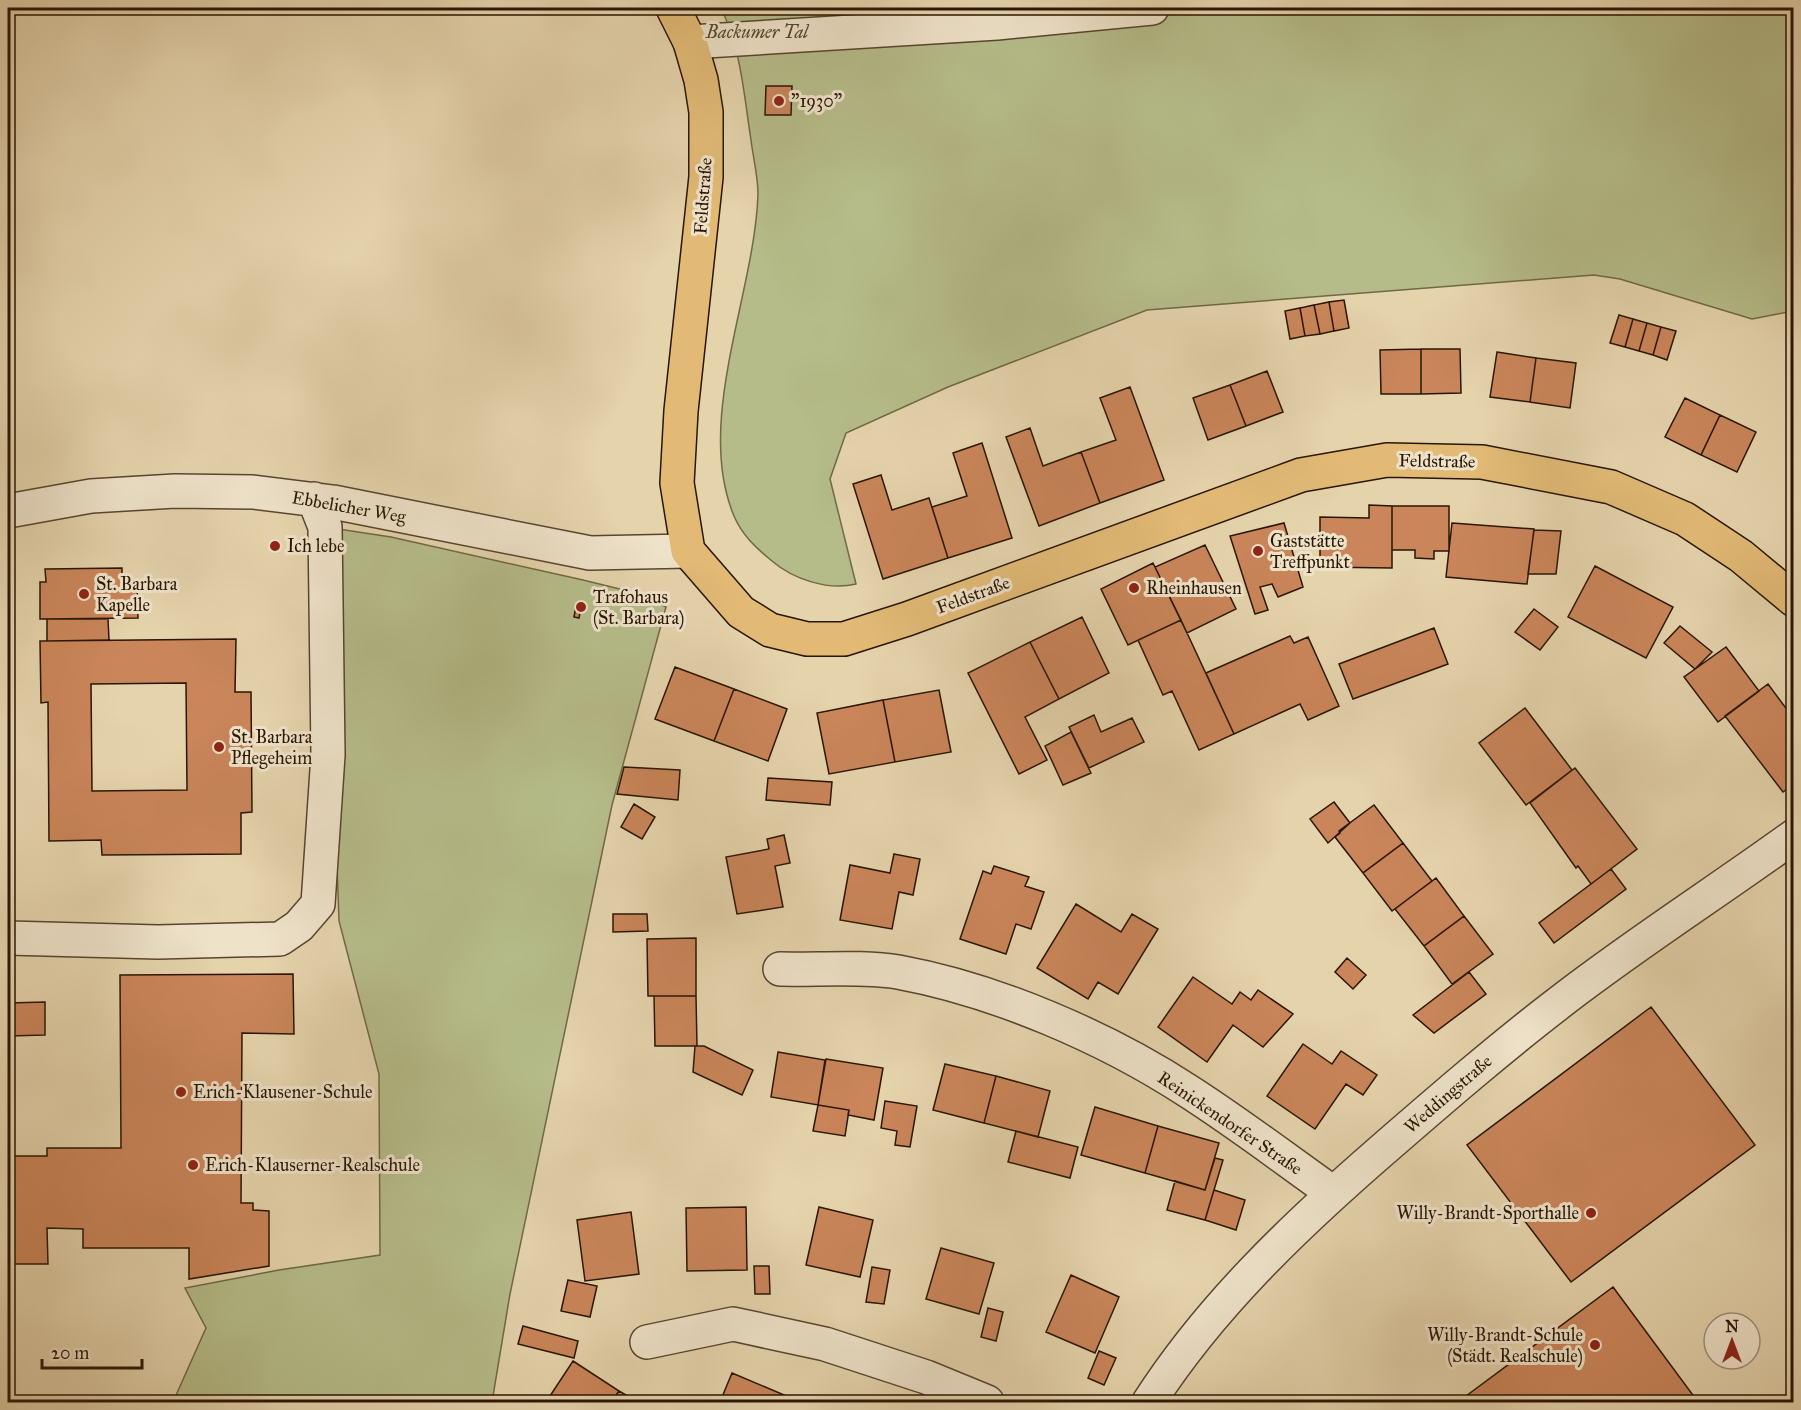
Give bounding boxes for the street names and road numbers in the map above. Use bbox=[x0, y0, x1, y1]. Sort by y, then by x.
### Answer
street label: Feldstraße bbox=[689, 157, 717, 235]
street label: Feldstraße bbox=[1398, 449, 1476, 473]
street label: Ebbelicher Weg bbox=[290, 486, 408, 529]
street label: Feldstraße bbox=[933, 572, 1013, 618]
street label: Weddingstraße bbox=[1400, 1050, 1497, 1139]
street label: Reinickendorfer Straße bbox=[1154, 1066, 1306, 1180]

